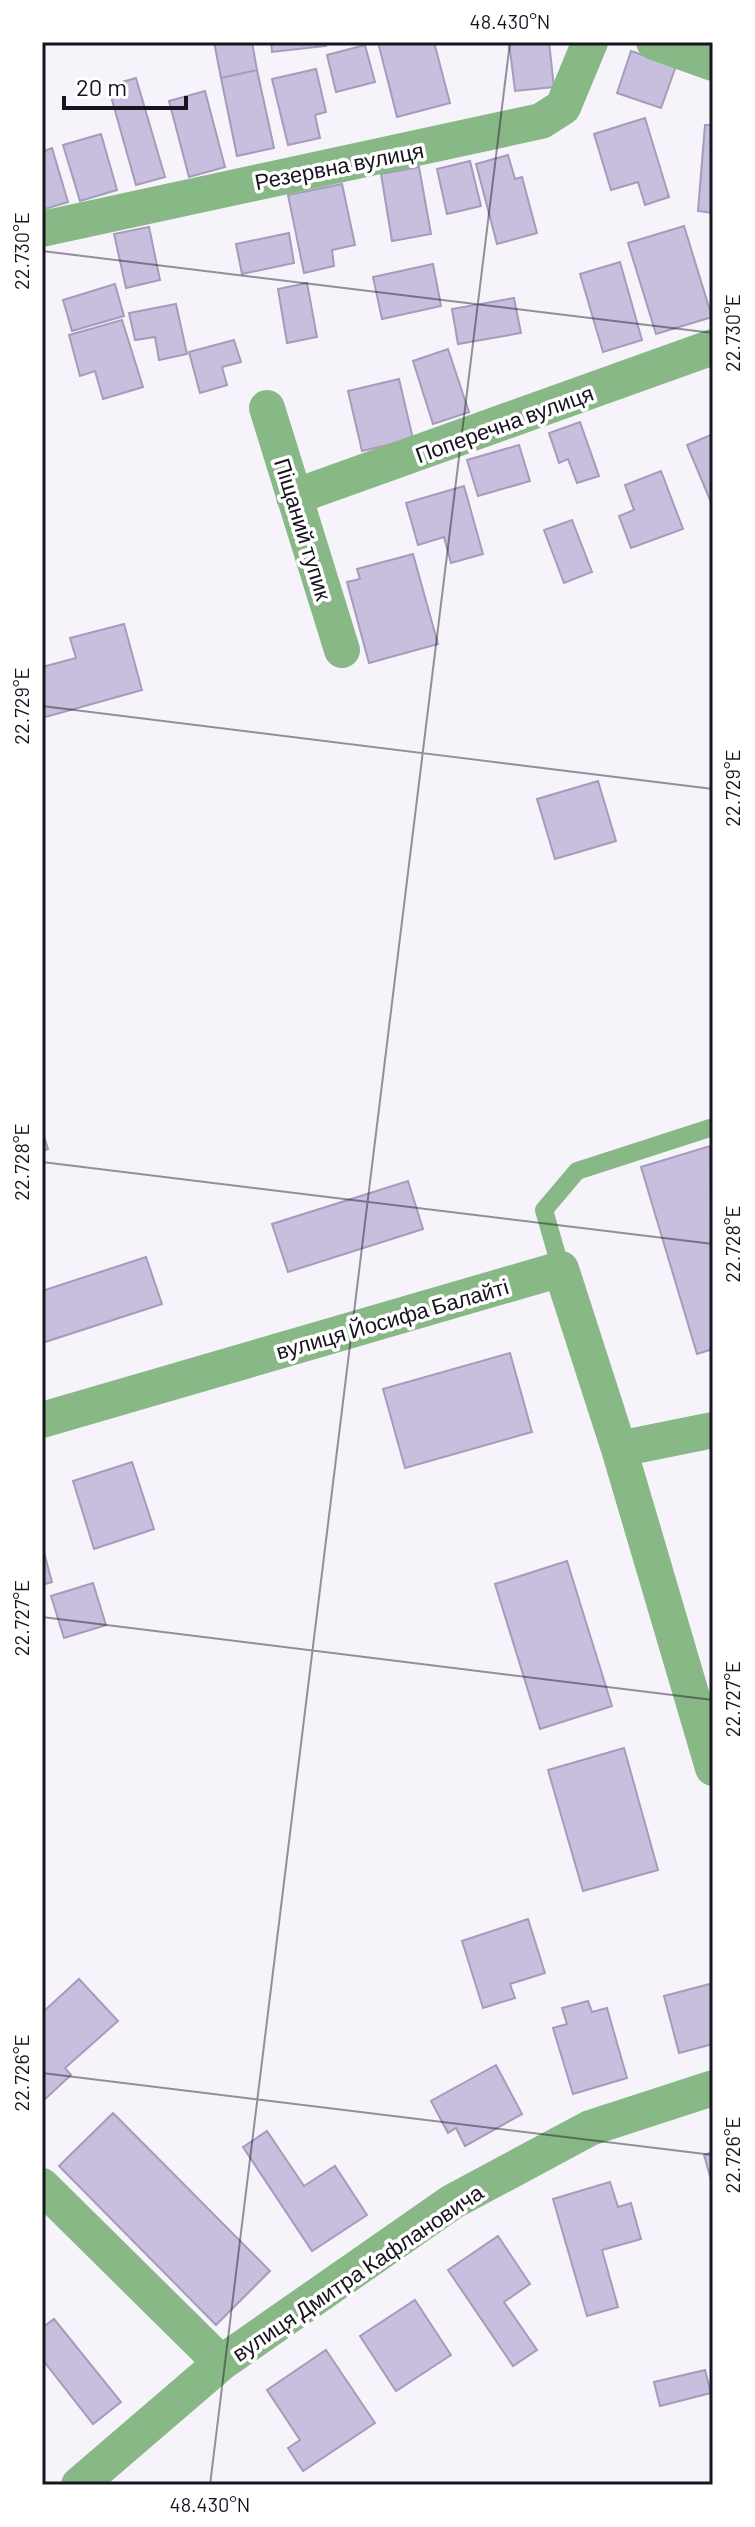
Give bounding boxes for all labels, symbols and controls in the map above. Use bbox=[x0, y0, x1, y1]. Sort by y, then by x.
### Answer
text: 48.430°N bbox=[470, 9, 550, 33]
scale bar bbox=[64, 60, 186, 110]
text: 20 m bbox=[76, 72, 127, 101]
street label: Резервна вулиця bbox=[252, 136, 426, 195]
text: 22.730°E bbox=[9, 212, 33, 290]
text: 22.730°E bbox=[720, 294, 744, 372]
street label: Поперечна вулиця bbox=[411, 379, 597, 468]
street label: Піщаний тупик bbox=[269, 455, 338, 604]
text: 22.729°E bbox=[9, 667, 33, 745]
text: 22.729°E bbox=[720, 749, 744, 827]
text: 22.728°E bbox=[9, 1123, 33, 1201]
text: 22.728°E bbox=[720, 1205, 744, 1283]
street label: вулиця Йосифа Балайті bbox=[273, 1272, 512, 1365]
text: 22.727°E bbox=[9, 1580, 33, 1656]
text: 22.727°E bbox=[720, 1661, 744, 1737]
text: 22.726°E bbox=[9, 2034, 33, 2112]
text: 22.726°E bbox=[720, 2116, 744, 2194]
street label: вулиця Дмитра Кафлановича bbox=[227, 2178, 488, 2367]
text: 48.430°N bbox=[170, 2492, 250, 2516]

